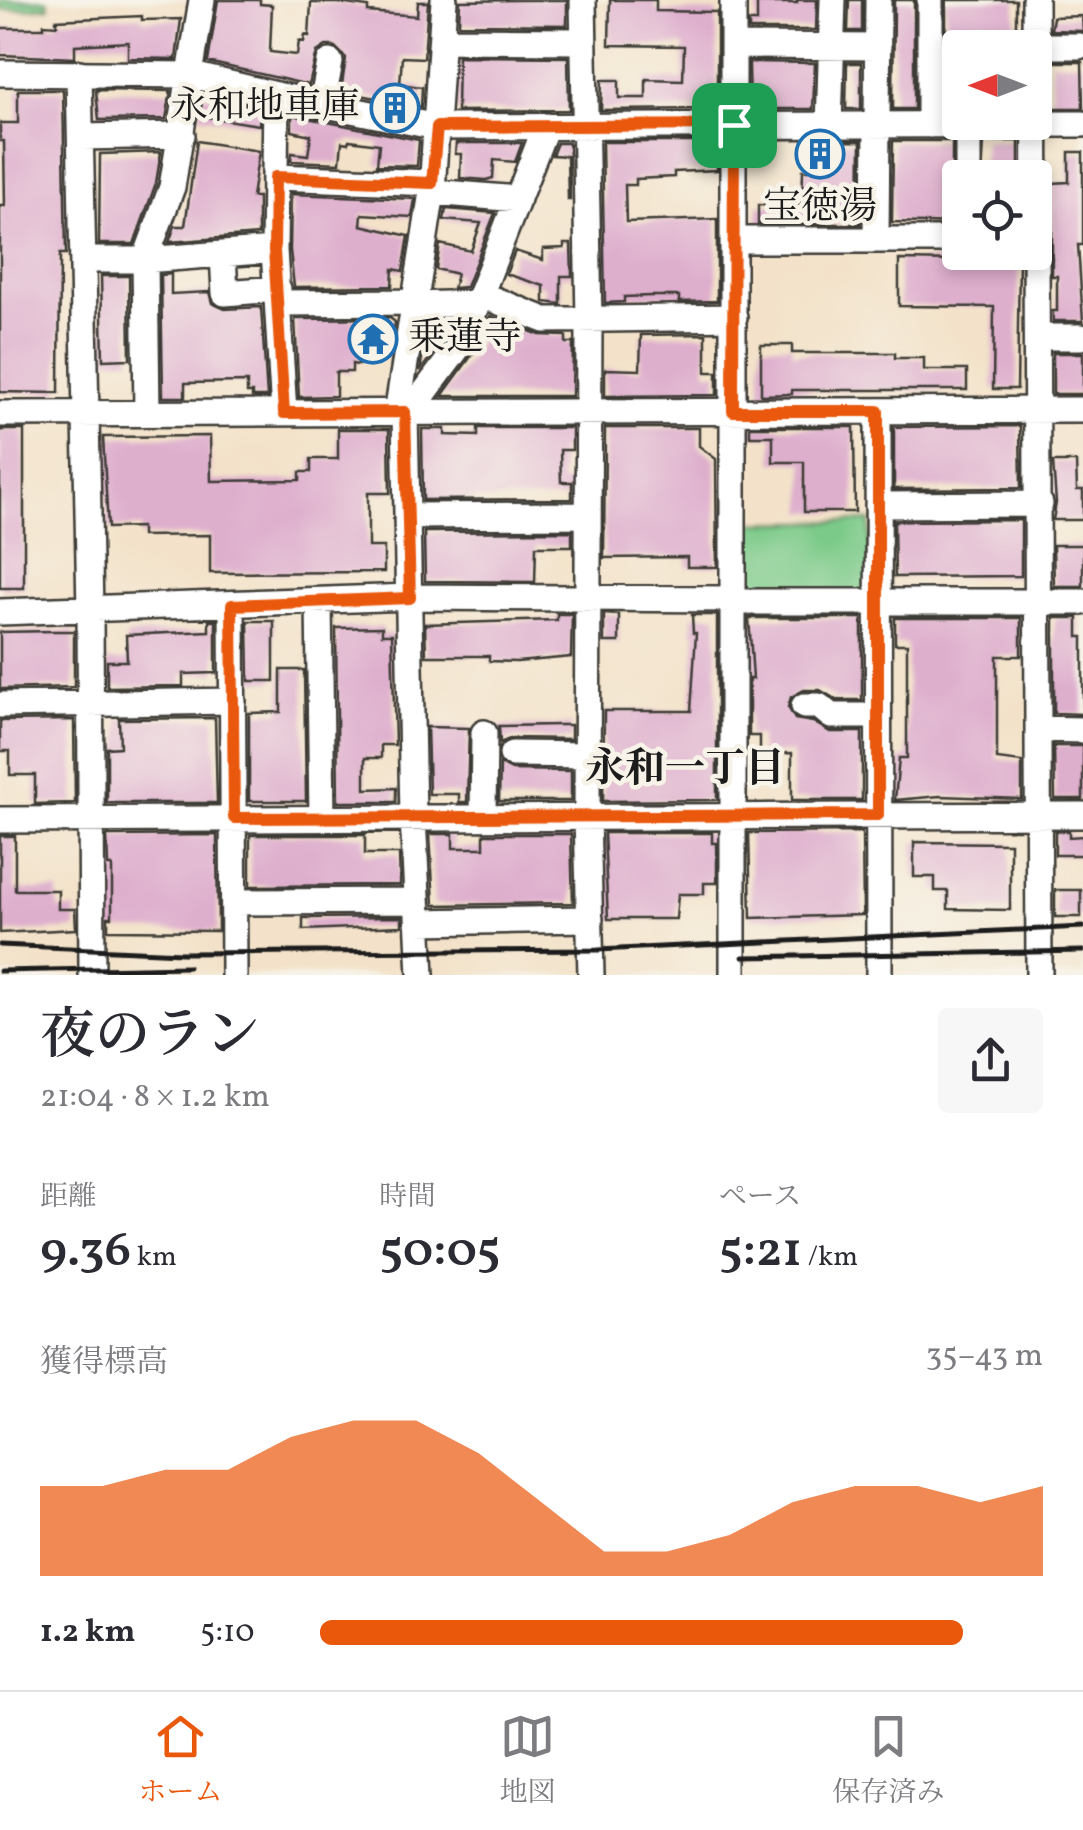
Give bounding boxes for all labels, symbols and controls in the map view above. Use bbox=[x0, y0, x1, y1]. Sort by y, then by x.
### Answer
north arrow bbox=[942, 30, 1052, 140]
map controls bbox=[942, 30, 1052, 270]
place label: 永和地車庫 bbox=[170, 82, 360, 135]
building icon: 永和地車庫 bbox=[369, 82, 421, 134]
pin bbox=[692, 83, 777, 168]
icon: arrive bbox=[707, 98, 762, 153]
building icon: 宝徳湯 bbox=[794, 128, 846, 180]
button: locate bbox=[942, 160, 1052, 270]
place label: 宝徳湯 bbox=[763, 182, 877, 235]
temple icon: 乗蓮寺 bbox=[347, 313, 399, 365]
place label: 乗蓮寺 bbox=[408, 313, 522, 366]
district label: 永和一丁目 bbox=[585, 743, 785, 799]
text: 夜のラン bbox=[40, 1000, 260, 1076]
button: share bbox=[938, 1008, 1043, 1113]
text: 21:04 · 8 × 1.2 km bbox=[40, 1076, 270, 1120]
text: 距離 bbox=[40, 1178, 96, 1217]
text: 時間 bbox=[379, 1178, 435, 1217]
text: ペース bbox=[719, 1178, 801, 1217]
text: 9.36 bbox=[40, 1217, 131, 1287]
text: 50:05 bbox=[379, 1217, 501, 1287]
text: 5:21 bbox=[719, 1217, 802, 1287]
text: km bbox=[131, 1238, 177, 1277]
text: /km bbox=[802, 1238, 858, 1277]
text: 35–43 m bbox=[926, 1335, 1043, 1379]
text: 獲得標高 bbox=[40, 1342, 168, 1386]
text: 1.2 km bbox=[40, 1611, 135, 1655]
text: 5:10 bbox=[200, 1611, 255, 1655]
tab: ホーム bbox=[138, 1709, 223, 1813]
tab: 地図 bbox=[499, 1709, 556, 1813]
tab: 保存済み bbox=[832, 1709, 945, 1813]

